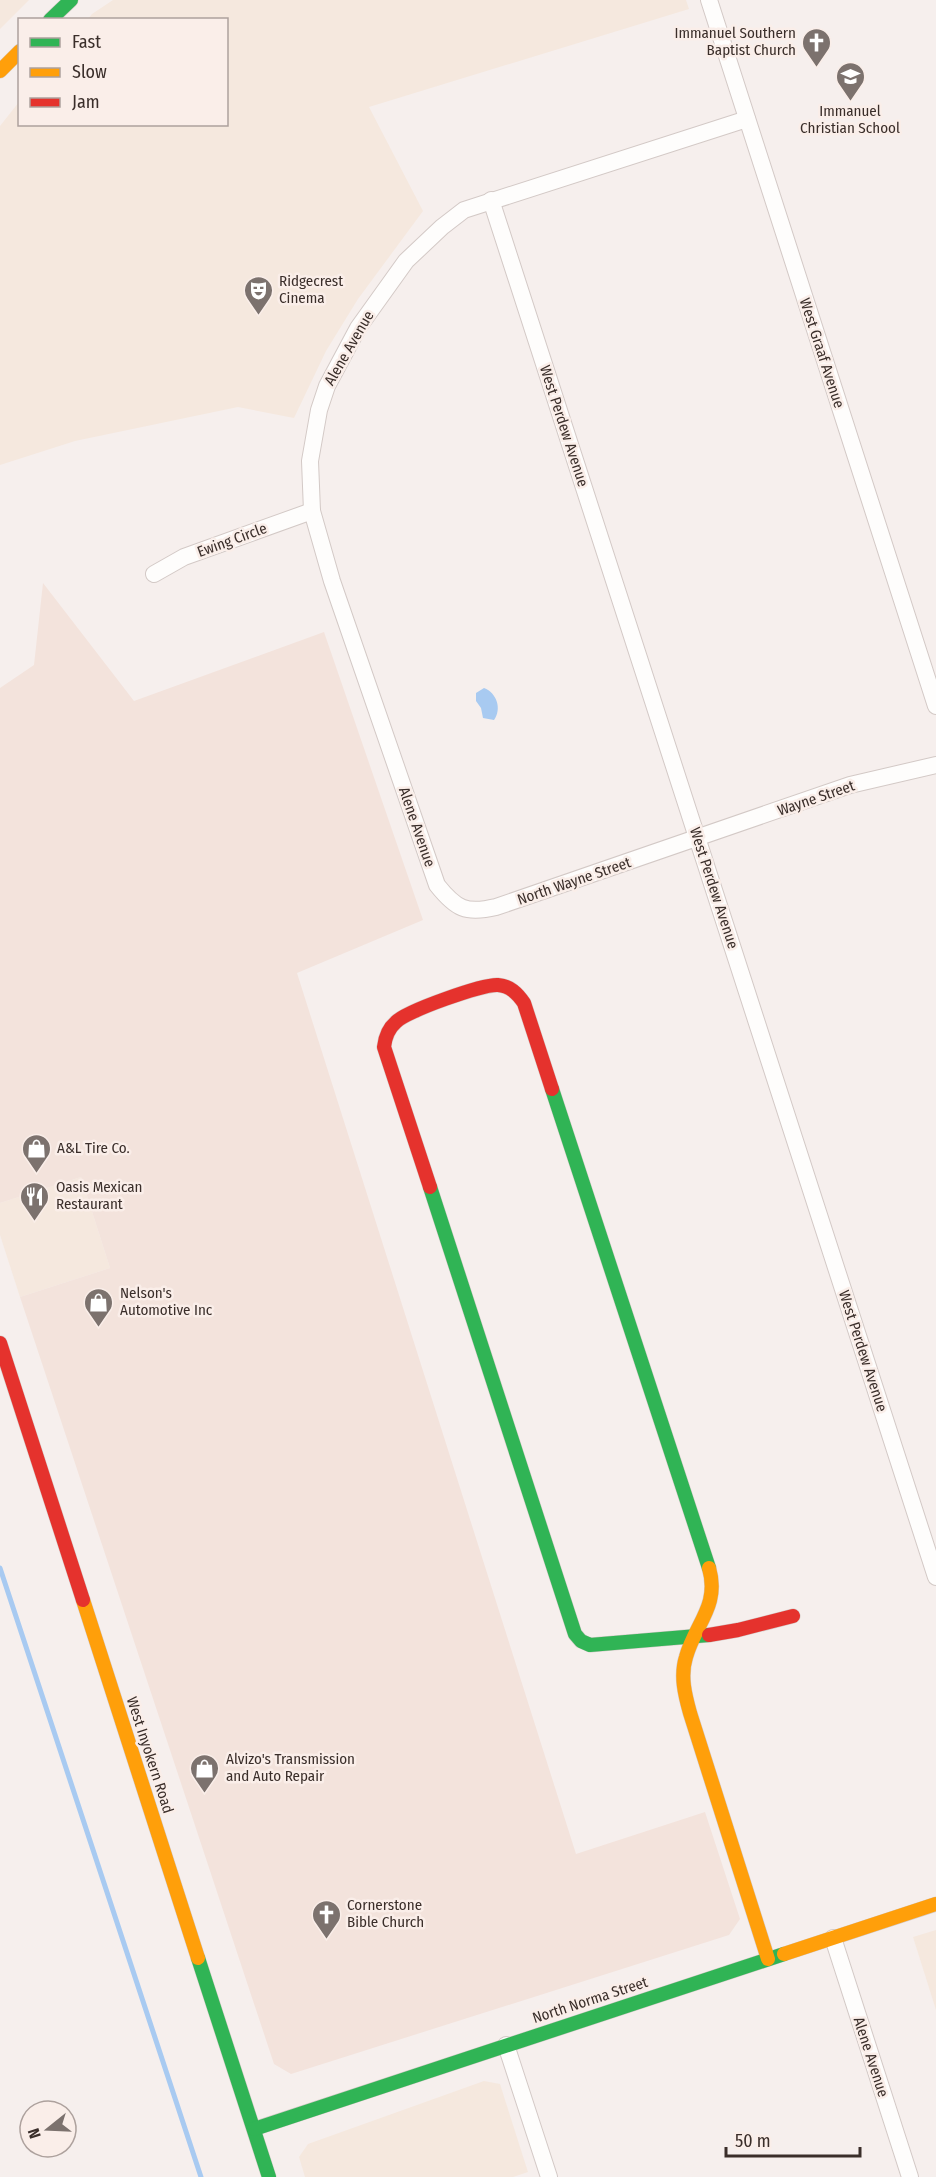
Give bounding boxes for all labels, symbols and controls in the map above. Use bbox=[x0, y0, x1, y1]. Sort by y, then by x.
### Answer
legend bbox=[18, 18, 228, 126]
place label: Immanuel Southern Baptist Church bbox=[674, 24, 796, 59]
church icon: Immanuel Southern Baptist Church bbox=[801, 26, 833, 68]
text: Fast bbox=[72, 31, 101, 53]
school or university icon: Immanuel Christian School bbox=[834, 60, 866, 102]
text: Slow bbox=[72, 61, 107, 83]
text: Jam bbox=[72, 91, 100, 113]
place label: Immanuel Christian School bbox=[800, 102, 900, 137]
place label: Ridgecrest Cinema bbox=[279, 272, 343, 307]
theatre icon: Ridgecrest Cinema bbox=[242, 274, 274, 316]
street label: West Graaf Avenue bbox=[796, 296, 848, 410]
street label: Alene Avenue bbox=[320, 308, 378, 388]
street label: West Perdew Avenue bbox=[536, 363, 592, 489]
street label: Ewing Circle bbox=[195, 519, 269, 561]
street label: Wayne Street bbox=[775, 776, 857, 820]
street label: Alene Avenue bbox=[395, 785, 439, 869]
street label: West Perdew Avenue bbox=[686, 825, 742, 951]
street label: North Wayne Street bbox=[515, 853, 633, 909]
shop icon: A&L Tire Co. bbox=[20, 1132, 52, 1174]
place label: A&L Tire Co. bbox=[57, 1139, 130, 1157]
place label: Oasis Mexican Restaurant bbox=[56, 1178, 142, 1213]
restaurant icon: Oasis Mexican Restaurant bbox=[19, 1180, 51, 1222]
place label: Nelson's Automotive Inc bbox=[120, 1284, 213, 1319]
shop icon: Nelson's Automotive Inc bbox=[83, 1286, 115, 1328]
street label: West Perdew Avenue bbox=[835, 1288, 891, 1414]
street label: West Inyokern Road bbox=[123, 1694, 177, 1816]
place label: Alvizo's Transmission and Auto Repair bbox=[226, 1750, 355, 1785]
shop icon: Alvizo's Transmission and Auto Repair bbox=[189, 1752, 221, 1794]
place label: Cornerstone Bible Church bbox=[347, 1896, 424, 1931]
church icon: Cornerstone Bible Church bbox=[310, 1898, 342, 1940]
street label: North Norma Street bbox=[530, 1973, 650, 2027]
street label: Alene Avenue bbox=[850, 2015, 892, 2099]
north arrow bbox=[18, 2099, 78, 2159]
scale bar bbox=[726, 2120, 860, 2158]
text: N bbox=[24, 2126, 45, 2141]
text: 50 m bbox=[735, 2130, 771, 2152]

